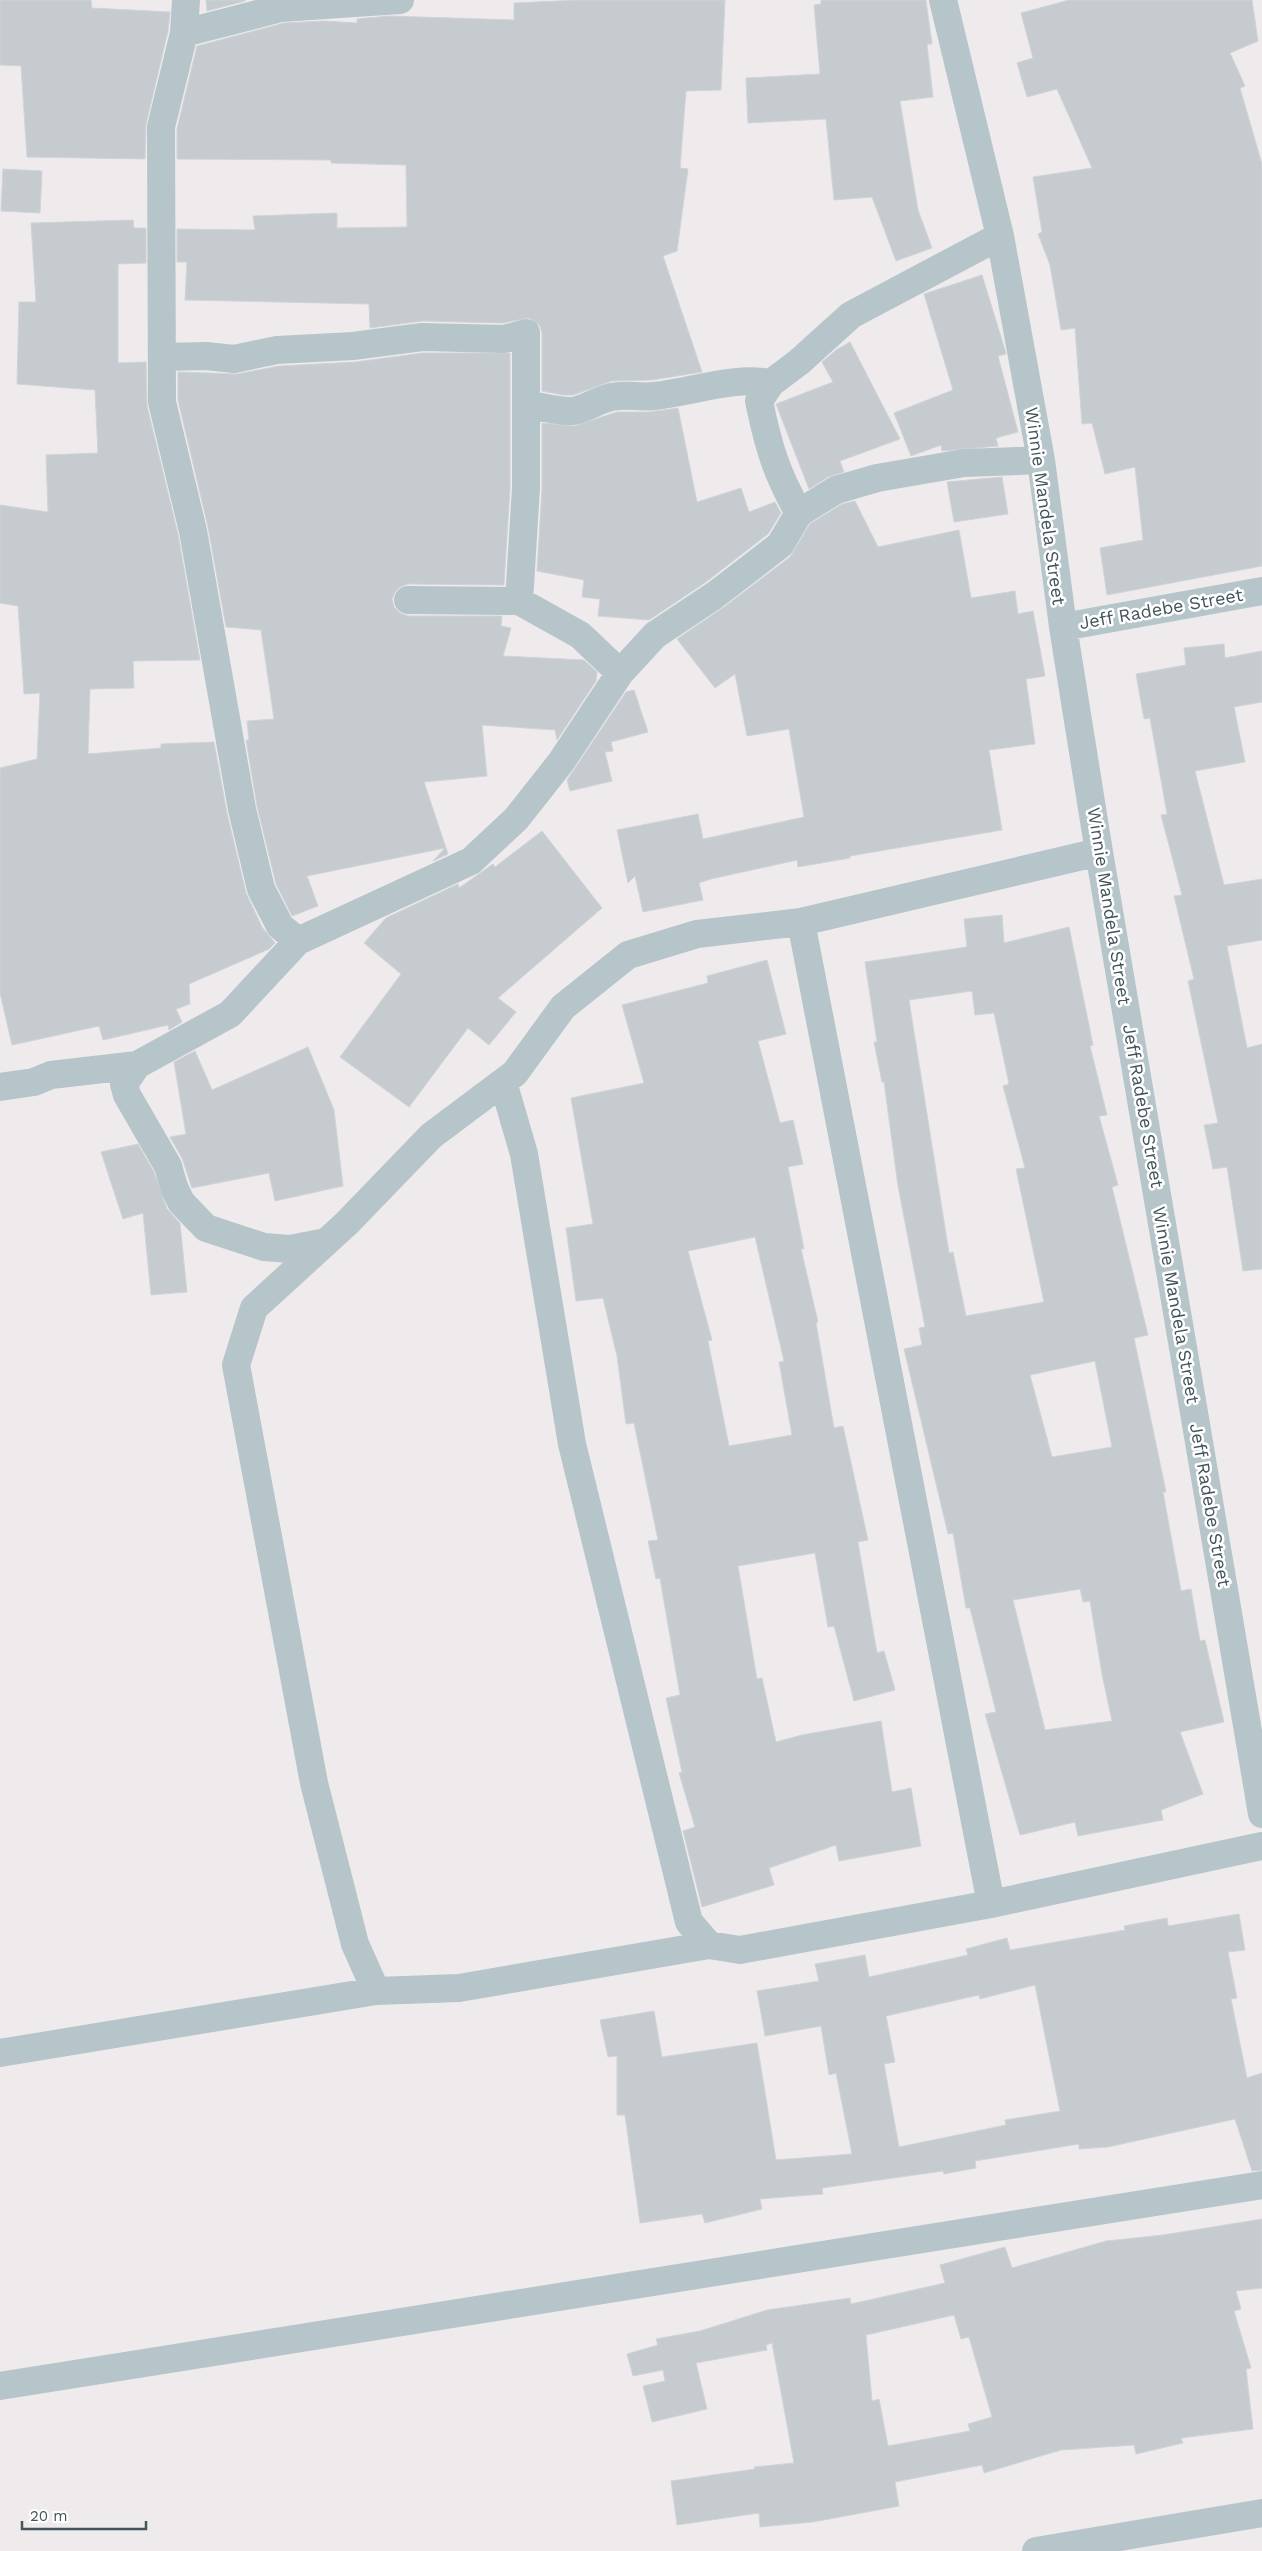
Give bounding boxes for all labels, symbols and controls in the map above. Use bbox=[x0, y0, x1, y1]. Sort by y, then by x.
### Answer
street label: Winnie Mandela Street bbox=[1021, 406, 1070, 607]
street label: Jeff Radebe Street bbox=[1077, 584, 1245, 633]
street label: Winnie Mandela Street bbox=[1084, 806, 1136, 1007]
street label: Jeff Radebe Street bbox=[1119, 1022, 1168, 1190]
street label: Winnie Mandela Street bbox=[1149, 1205, 1204, 1405]
street label: Jeff Radebe Street bbox=[1186, 1421, 1235, 1589]
scale bar bbox=[22, 2498, 146, 2530]
text: 20 m bbox=[30, 2507, 68, 2525]

